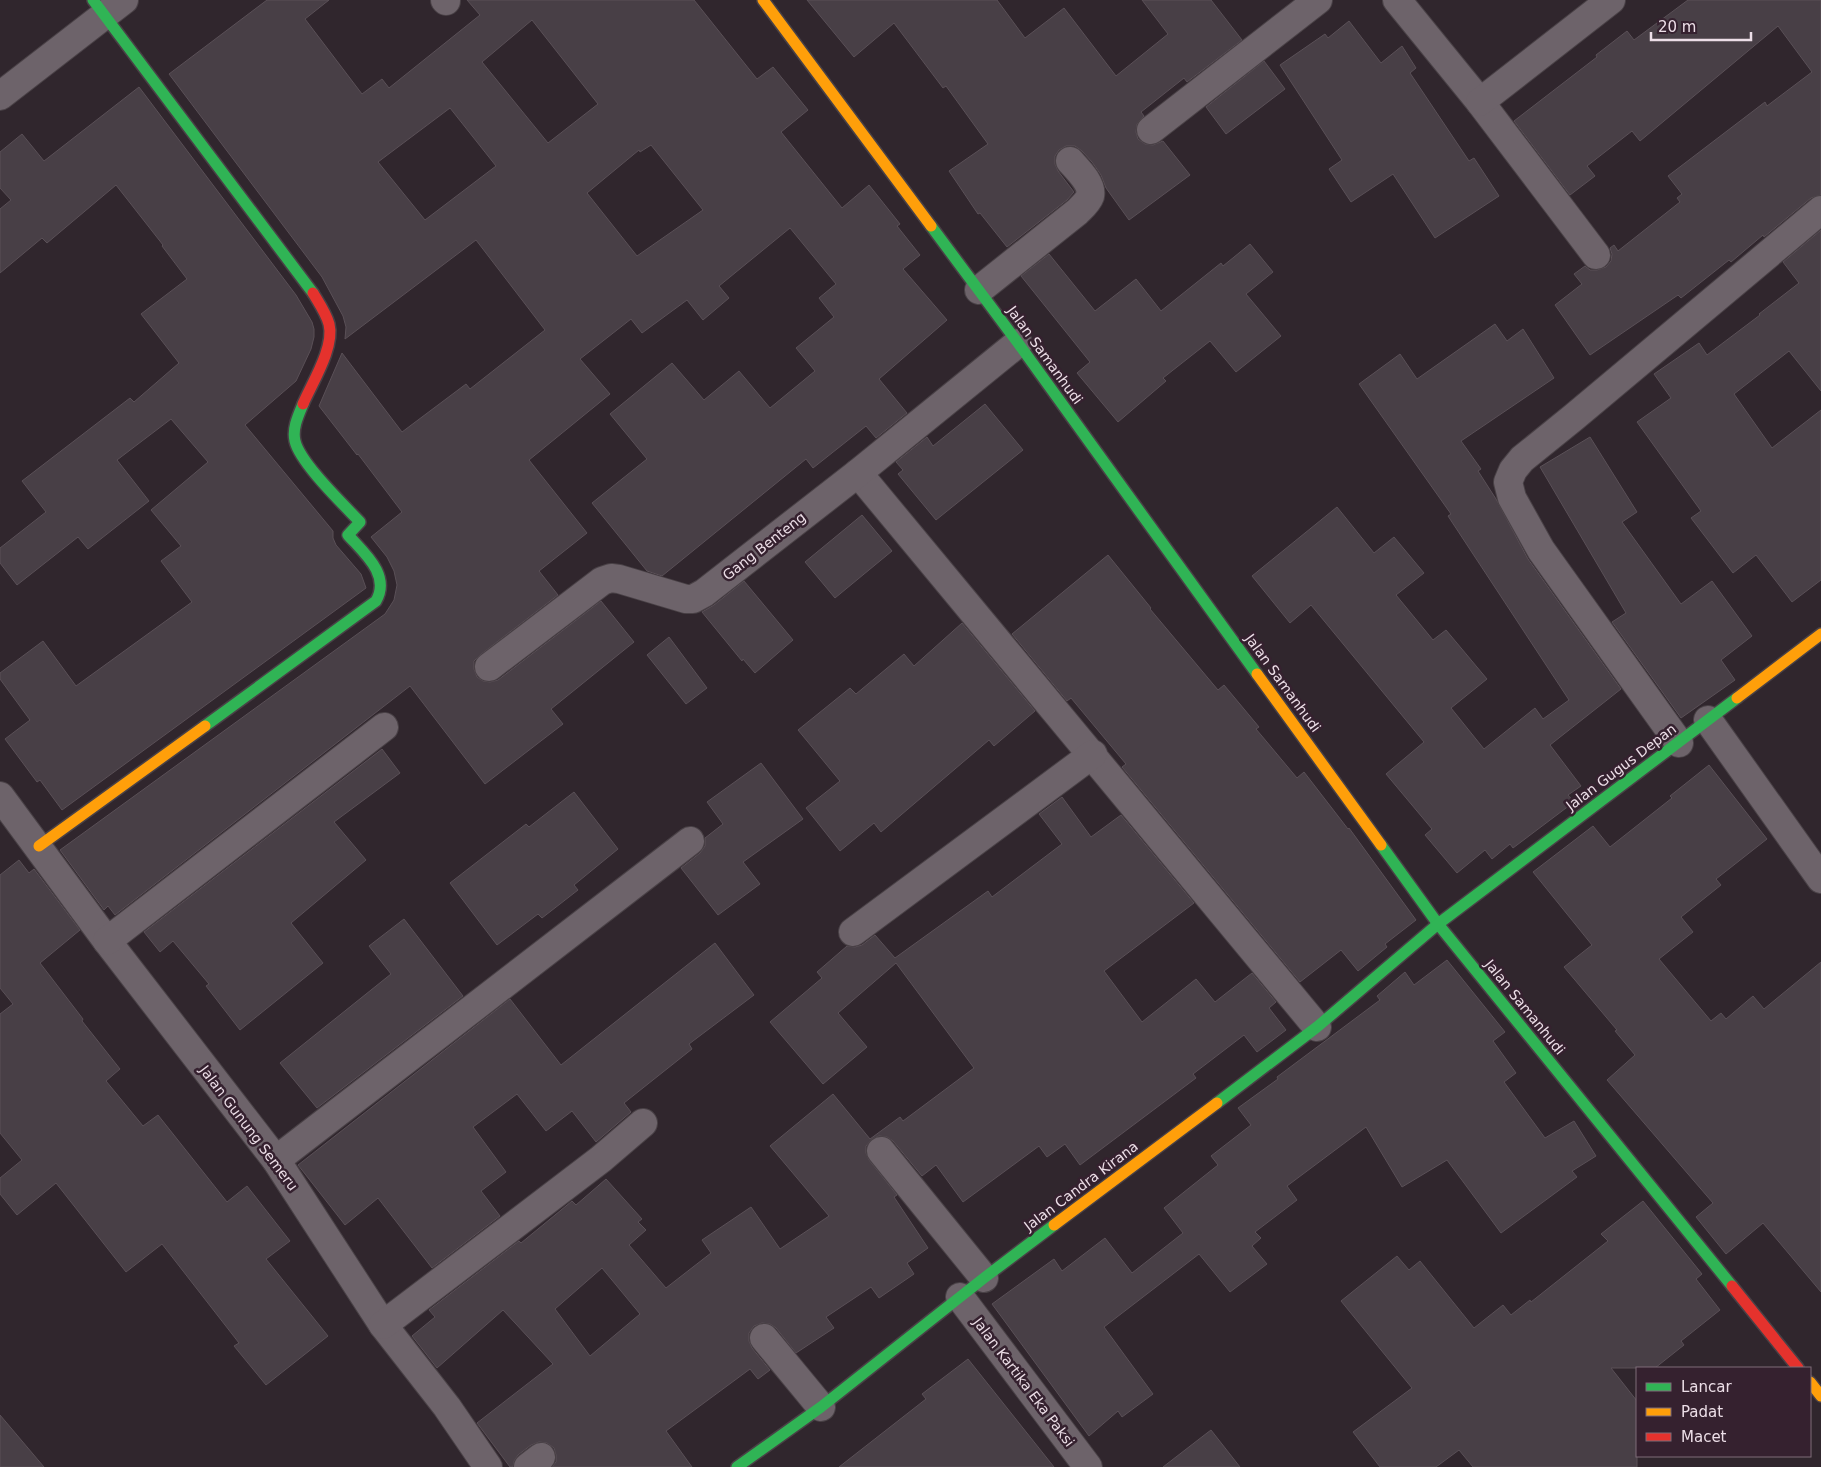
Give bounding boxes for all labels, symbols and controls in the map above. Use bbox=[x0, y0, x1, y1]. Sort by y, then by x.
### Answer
scale bar bbox=[1651, 10, 1751, 42]
text: 20 m bbox=[1658, 18, 1696, 36]
street label: Jalan Samanhudi bbox=[1003, 302, 1086, 407]
street label: Gang Benteng bbox=[719, 509, 809, 583]
street label: Jalan Samanhudi bbox=[1241, 630, 1324, 735]
street label: Jalan Gugus Depan bbox=[1562, 720, 1679, 814]
street label: Jalan Samanhudi bbox=[1481, 956, 1568, 1058]
street label: Jalan Gunung Semeru bbox=[196, 1061, 301, 1194]
street label: Jalan Candra Kirana bbox=[1020, 1138, 1141, 1235]
street label: Jalan Kartika Eka Paksi bbox=[970, 1314, 1078, 1450]
legend bbox=[1636, 1367, 1811, 1457]
text: Lancar bbox=[1681, 1378, 1732, 1396]
text: Padat bbox=[1681, 1403, 1723, 1421]
text: Macet bbox=[1681, 1428, 1727, 1446]

